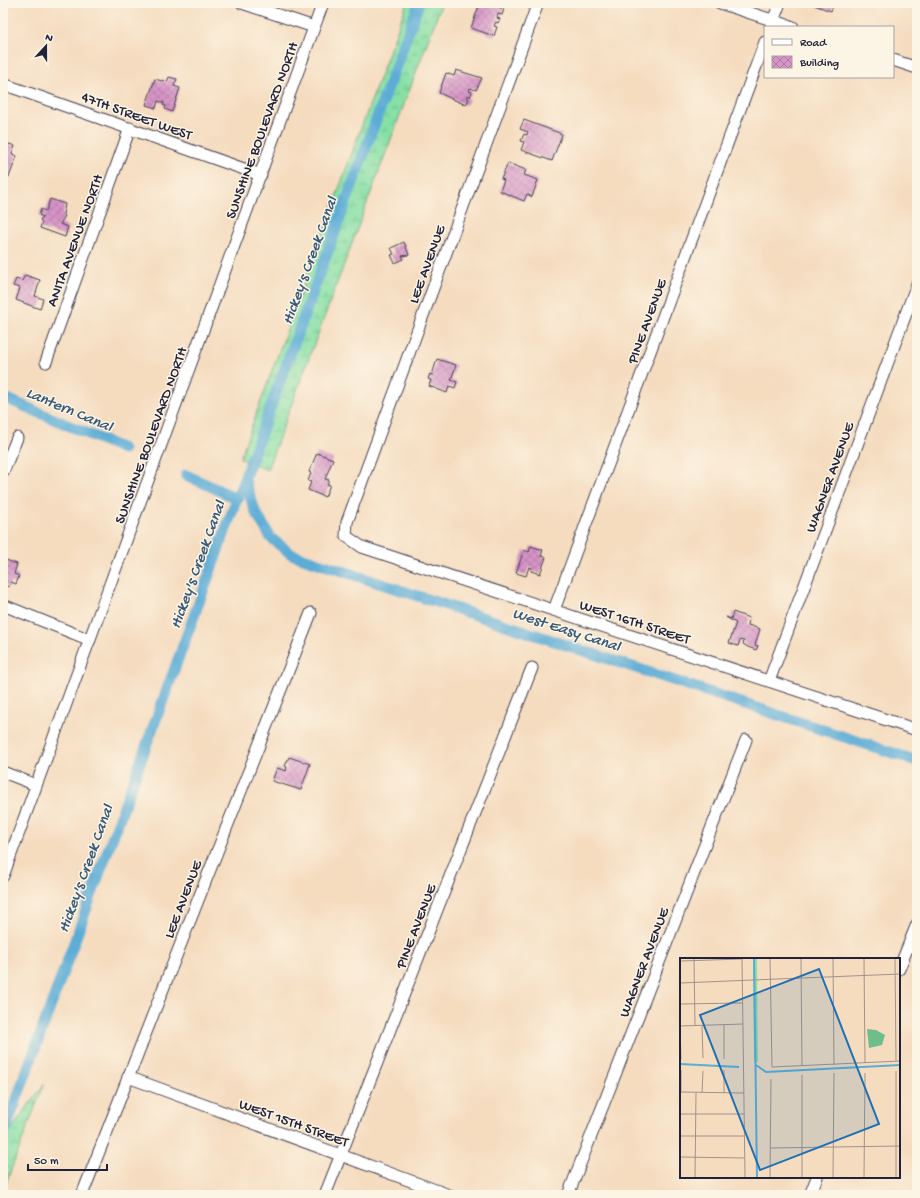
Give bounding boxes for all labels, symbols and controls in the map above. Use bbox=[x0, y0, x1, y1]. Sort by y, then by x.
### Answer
north arrow bbox=[26, 26, 66, 66]
legend bbox=[764, 26, 894, 78]
text: N bbox=[43, 32, 54, 45]
text: Road bbox=[800, 37, 827, 51]
street label: SUNSHINE BOULEVARD NORTH bbox=[222, 39, 303, 222]
text: Building bbox=[799, 57, 839, 71]
street label: 47TH STREET WEST bbox=[79, 89, 195, 146]
street label: ANITA AVENUE NORTH bbox=[44, 172, 108, 309]
water label: Hickey's Creek Canal bbox=[279, 193, 344, 328]
street label: LEE AVENUE bbox=[405, 222, 451, 306]
street label: PINE AVENUE bbox=[624, 276, 672, 367]
street label: SUNSHINE BOULEVARD NORTH bbox=[111, 344, 192, 527]
water label: Lantern Canal bbox=[23, 385, 116, 438]
street label: WAGNER AVENUE bbox=[803, 420, 859, 535]
water label: Hickey's Creek Canal bbox=[167, 497, 232, 632]
street label: WEST 16TH STREET bbox=[577, 597, 693, 650]
water label: West Easy Canal bbox=[510, 605, 624, 658]
water label: Hickey's Creek Canal bbox=[55, 801, 120, 936]
street label: LEE AVENUE bbox=[161, 858, 207, 941]
street label: PINE AVENUE bbox=[392, 881, 441, 972]
street label: WAGNER AVENUE bbox=[616, 905, 674, 1020]
inset map bbox=[680, 958, 900, 1178]
street label: WEST 15TH STREET bbox=[236, 1096, 352, 1152]
scale bar bbox=[28, 1146, 107, 1172]
text: 50 m bbox=[34, 1155, 59, 1169]

